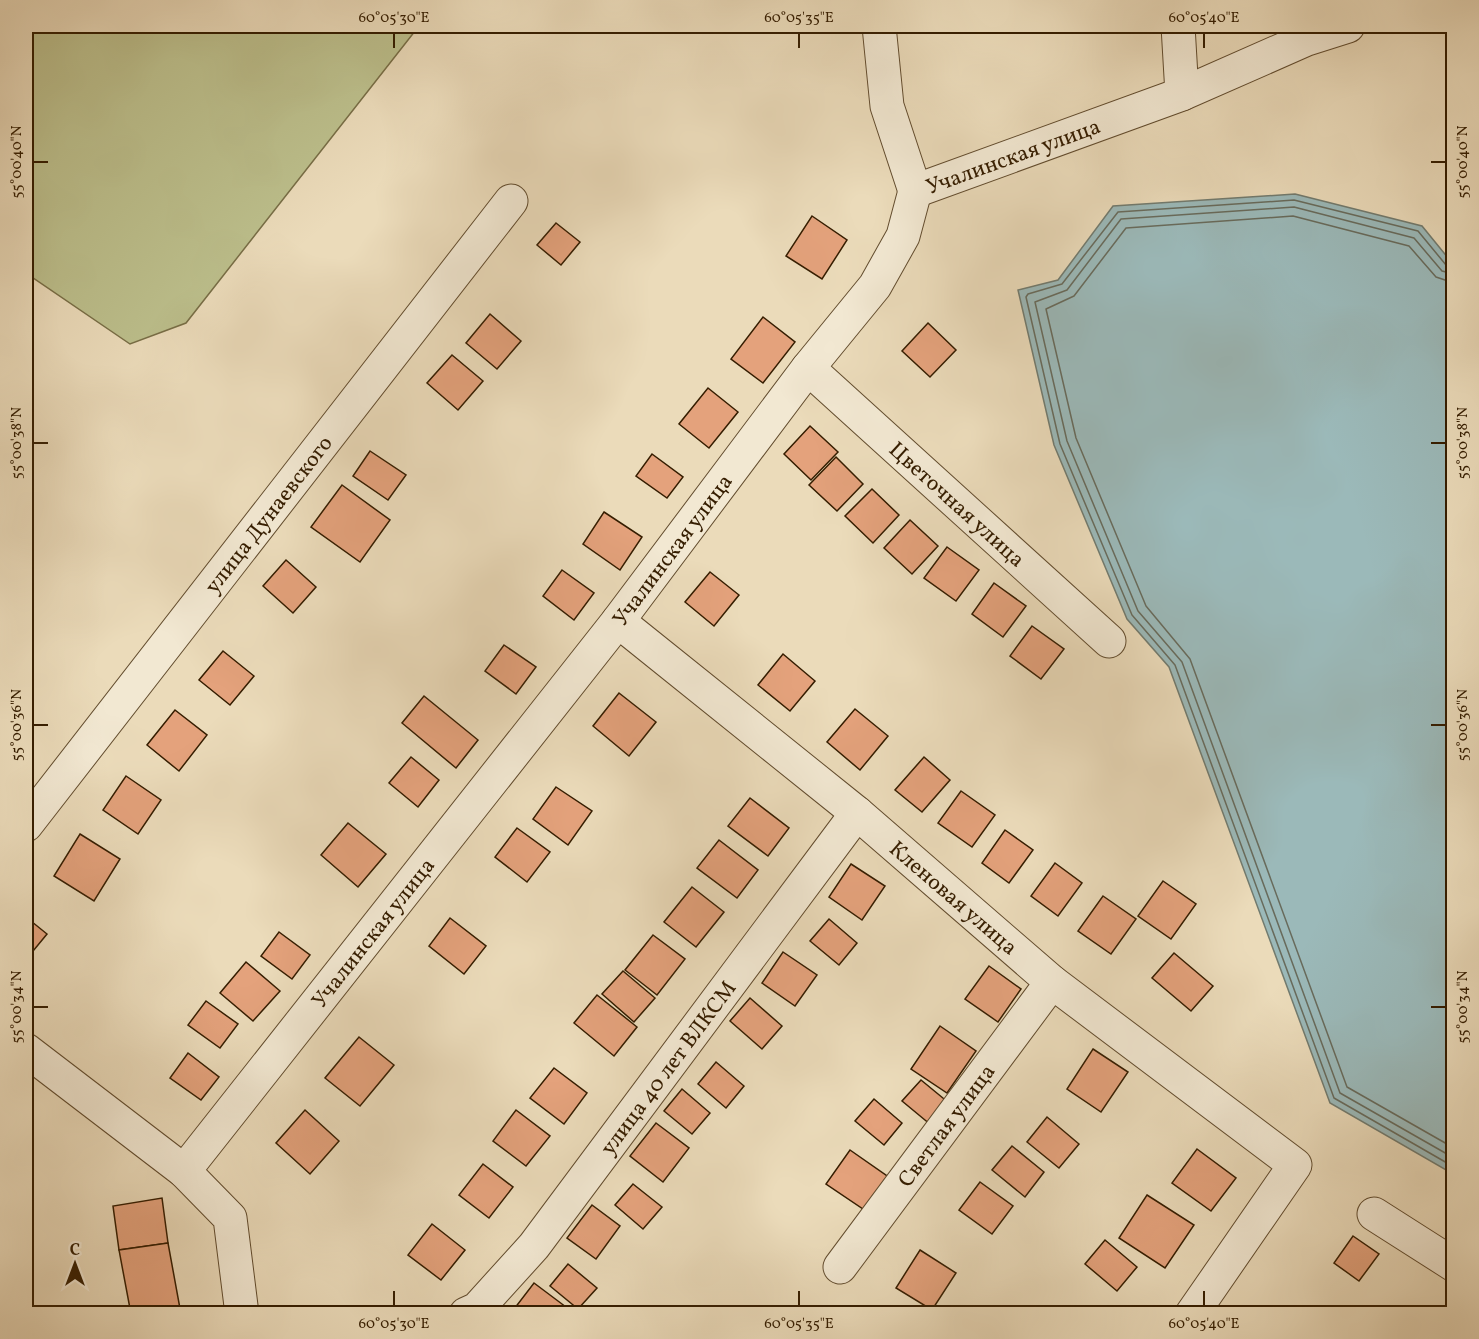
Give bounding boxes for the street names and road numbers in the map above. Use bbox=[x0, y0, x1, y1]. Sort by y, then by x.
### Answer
street label: Учалинская улица bbox=[922, 112, 1105, 204]
street label: улица Дунаевского bbox=[198, 430, 341, 601]
street label: Цветочная улица bbox=[881, 436, 1031, 576]
street label: Учалинская улица bbox=[606, 468, 741, 634]
street label: Кленовая улица bbox=[881, 835, 1023, 963]
street label: Учалинская улица bbox=[305, 852, 443, 1016]
street label: улица 40 лет ВЛКСМ bbox=[594, 975, 745, 1163]
street label: Светлая улица bbox=[892, 1058, 1004, 1194]

